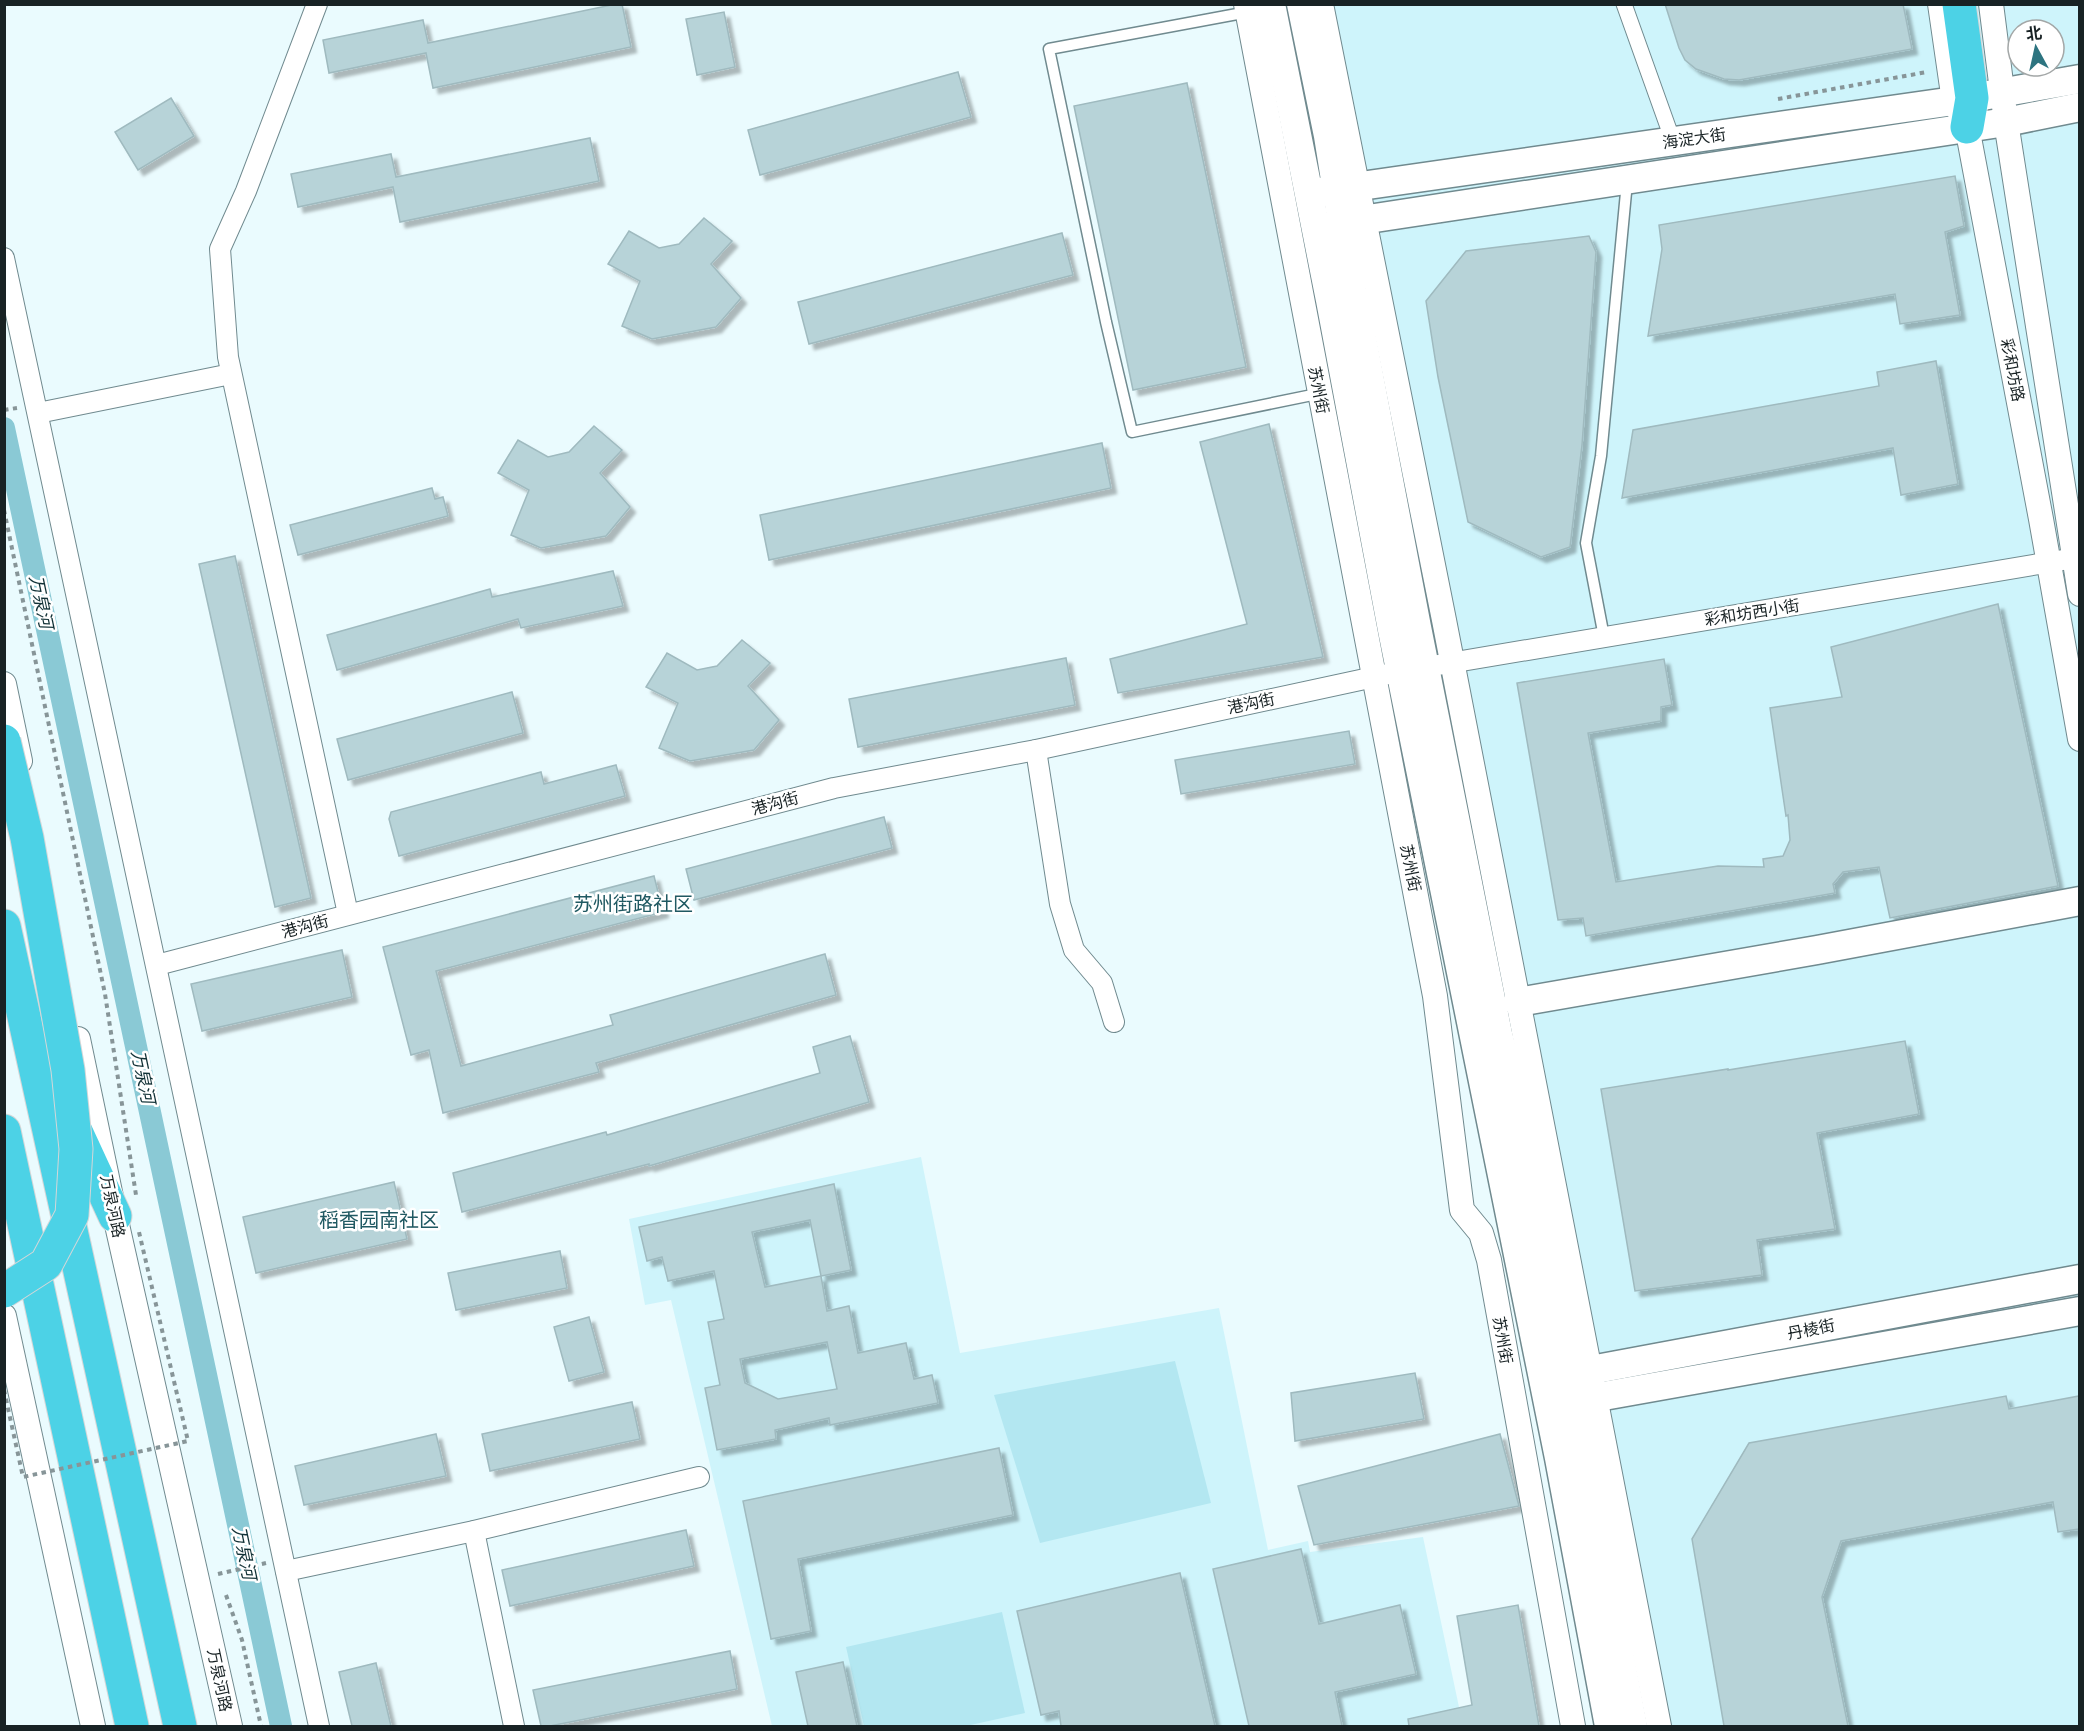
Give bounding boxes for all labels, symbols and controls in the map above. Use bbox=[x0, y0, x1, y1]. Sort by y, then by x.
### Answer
north arrow bbox=[2006, 18, 2066, 78]
text: 北 bbox=[2025, 22, 2043, 43]
street label: 海淀大街 bbox=[1661, 124, 1727, 151]
street label: 彩和坊路 bbox=[1998, 337, 2029, 403]
street label: 苏州街 bbox=[1306, 365, 1333, 415]
water label: 万泉河 bbox=[26, 573, 59, 633]
street label: 彩和坊西小街 bbox=[1703, 595, 1801, 628]
street label: 港沟街 bbox=[1225, 688, 1276, 717]
street label: 港沟街 bbox=[749, 787, 801, 818]
street label: 苏州街 bbox=[1398, 843, 1425, 893]
district label: 苏州街路社区 bbox=[573, 891, 693, 915]
street label: 港沟街 bbox=[279, 910, 331, 941]
water label: 万泉河 bbox=[128, 1048, 161, 1108]
street label: 万泉河路 bbox=[98, 1173, 129, 1239]
district label: 稻香园南社区 bbox=[319, 1207, 439, 1231]
street label: 苏州街 bbox=[1490, 1315, 1517, 1365]
street label: 丹棱街 bbox=[1786, 1315, 1836, 1342]
water label: 万泉河 bbox=[229, 1524, 262, 1584]
street label: 万泉河路 bbox=[205, 1647, 236, 1713]

